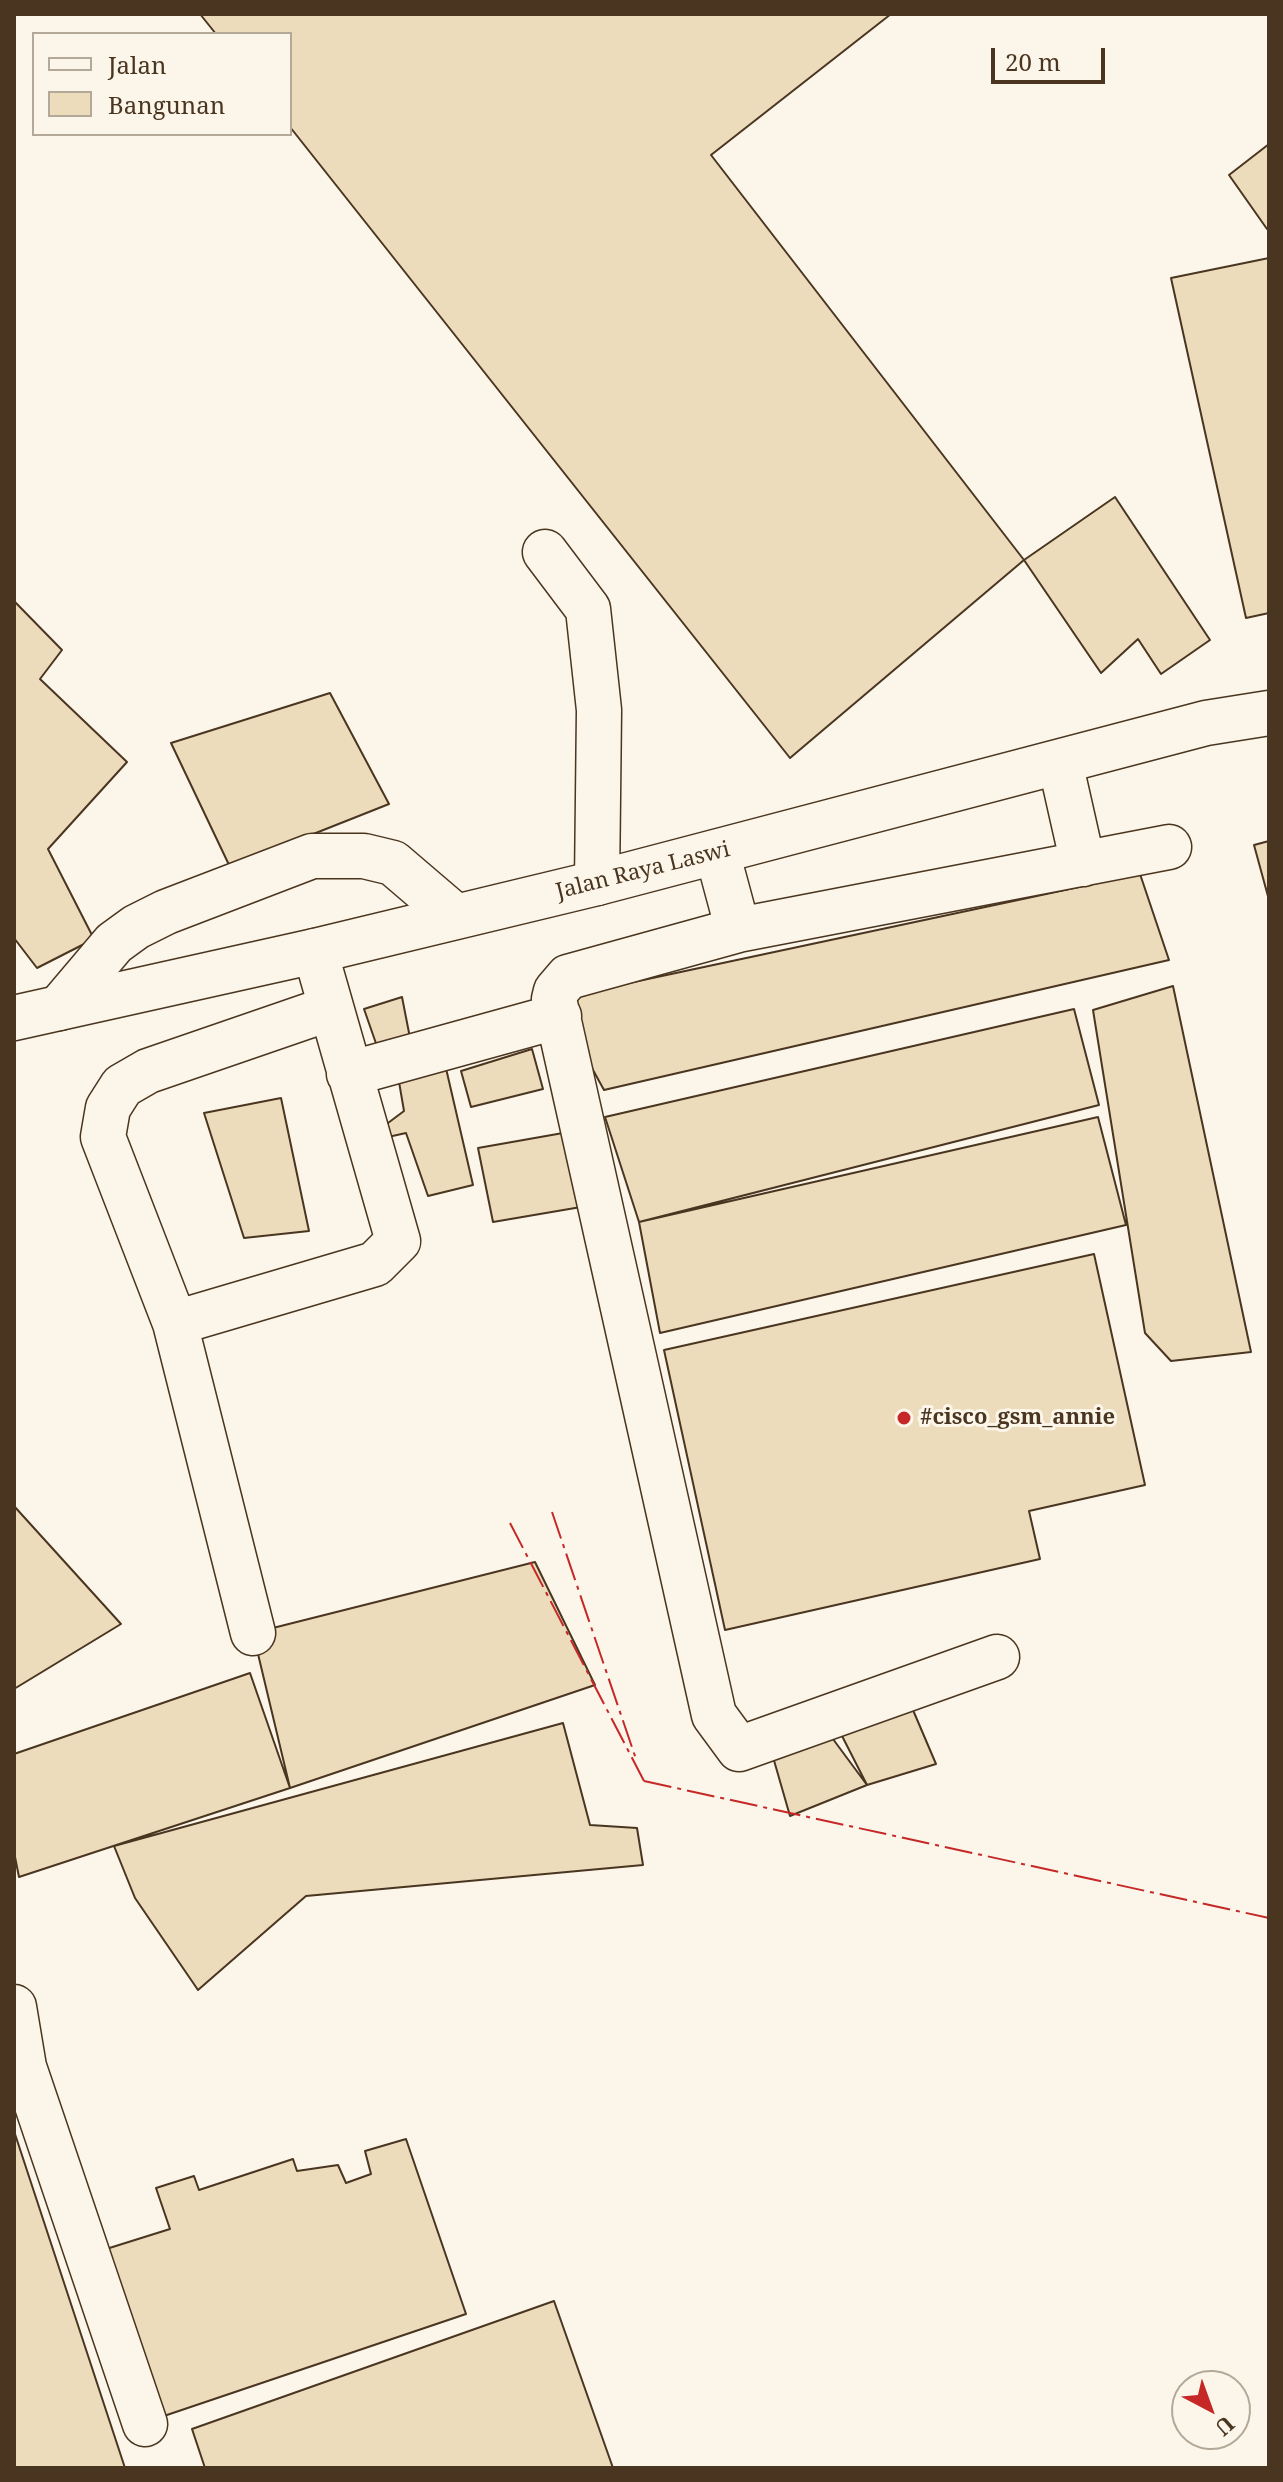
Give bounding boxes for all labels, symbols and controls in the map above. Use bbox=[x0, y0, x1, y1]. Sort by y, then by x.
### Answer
legend bbox=[32, 32, 292, 136]
scale bar bbox=[995, 32, 1109, 82]
text: 20 m bbox=[1005, 45, 1061, 78]
text: Jalan bbox=[108, 48, 167, 81]
text: Bangunan bbox=[108, 88, 225, 121]
street label: Jalan Raya Laswi bbox=[553, 837, 733, 905]
place label: #cisco_gsm_annie bbox=[920, 1405, 1115, 1431]
marker: #cisco_gsm_annie bbox=[895, 1409, 913, 1427]
north arrow bbox=[1171, 2370, 1251, 2450]
text: U bbox=[1209, 2410, 1241, 2443]

